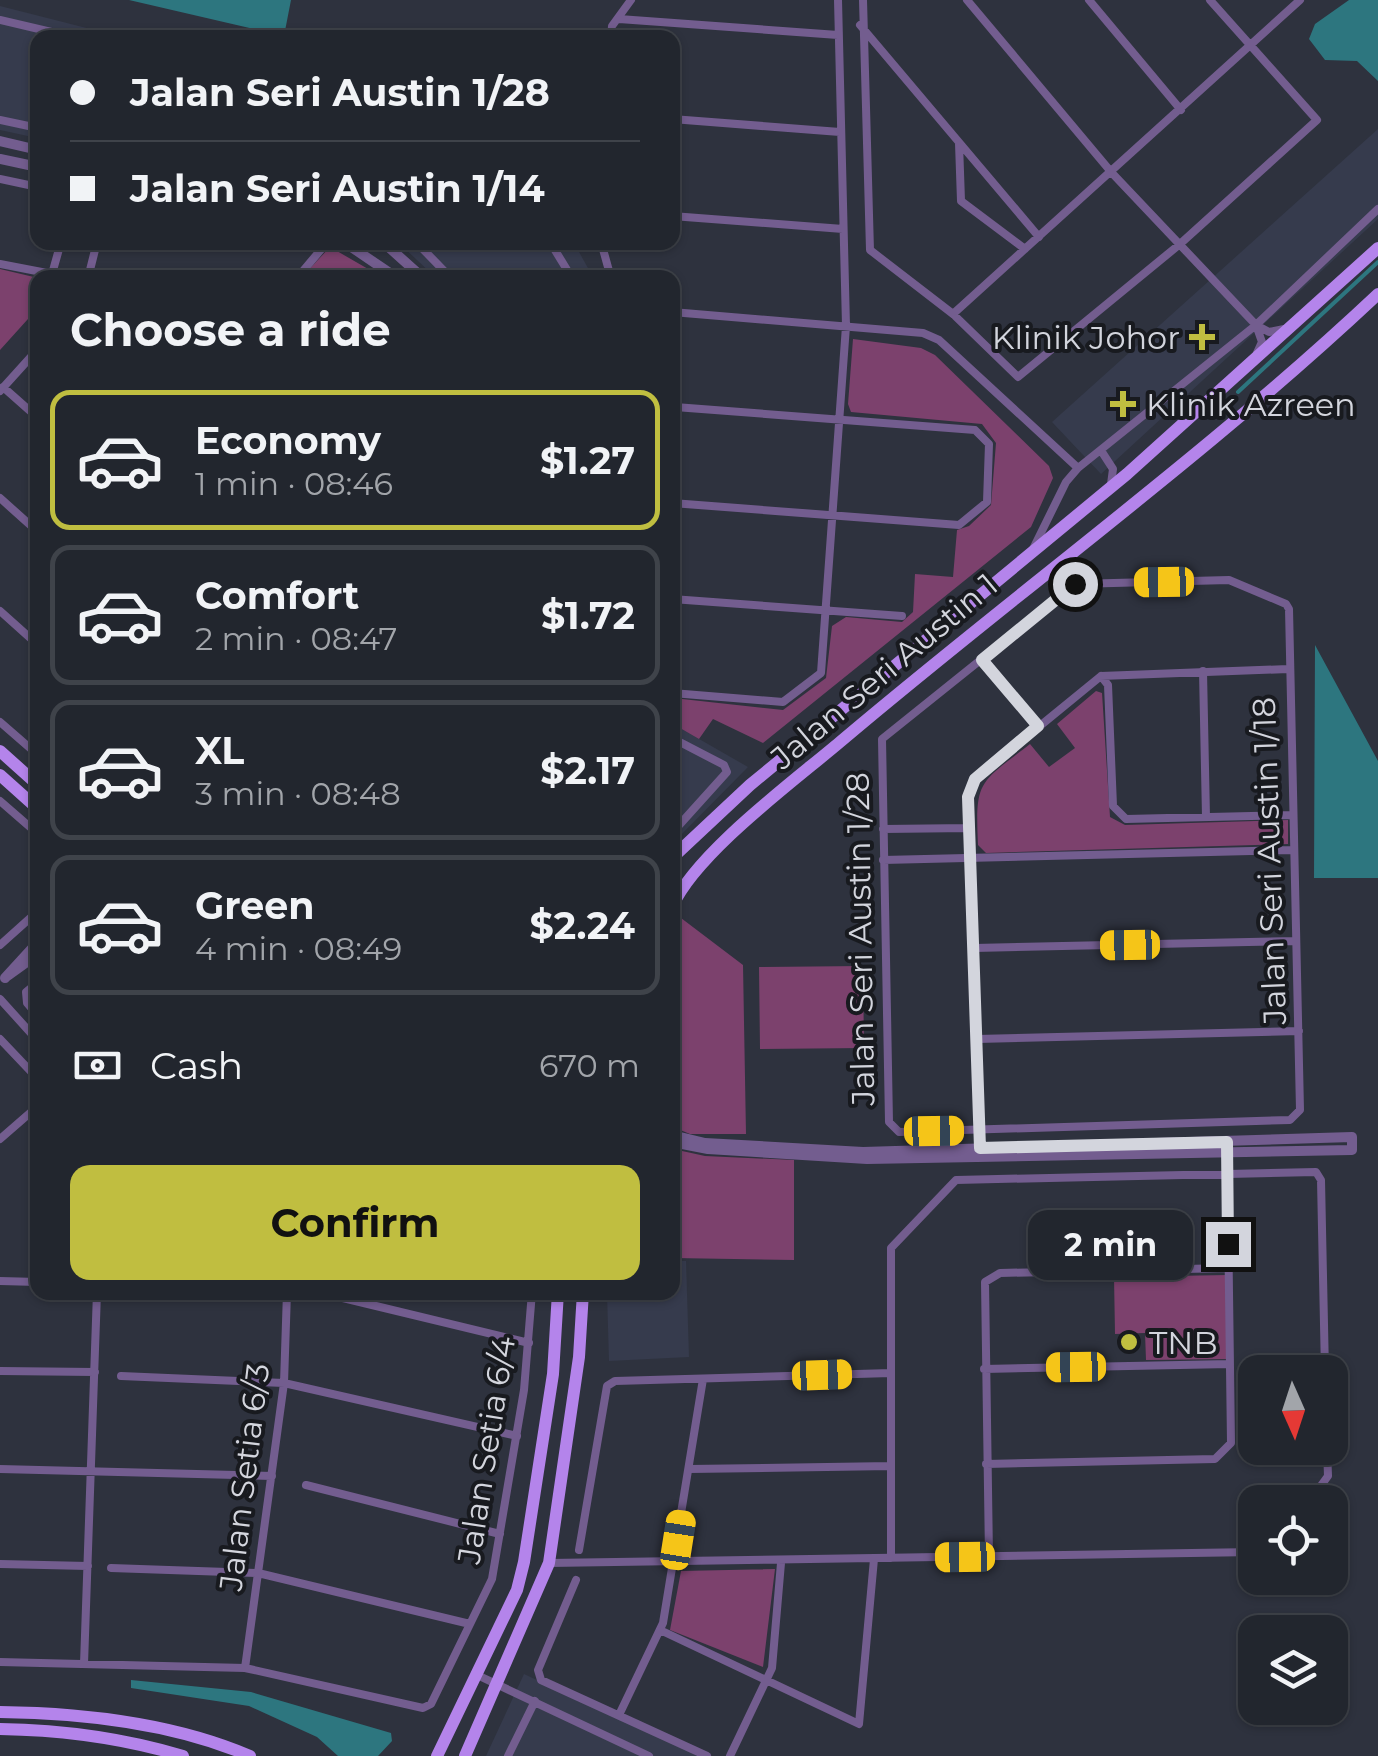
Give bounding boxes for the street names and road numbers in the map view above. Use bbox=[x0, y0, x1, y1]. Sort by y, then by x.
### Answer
street label: Jalan Seri Austin 1 bbox=[762, 565, 1005, 778]
street label: Jalan Seri Austin 1/18 bbox=[1244, 697, 1294, 1026]
street label: Jalan Seri Austin 1/28 bbox=[838, 772, 882, 1107]
street label: Jalan Setia 6/4 bbox=[449, 1333, 523, 1568]
street label: Jalan Setia 6/3 bbox=[211, 1361, 277, 1594]

